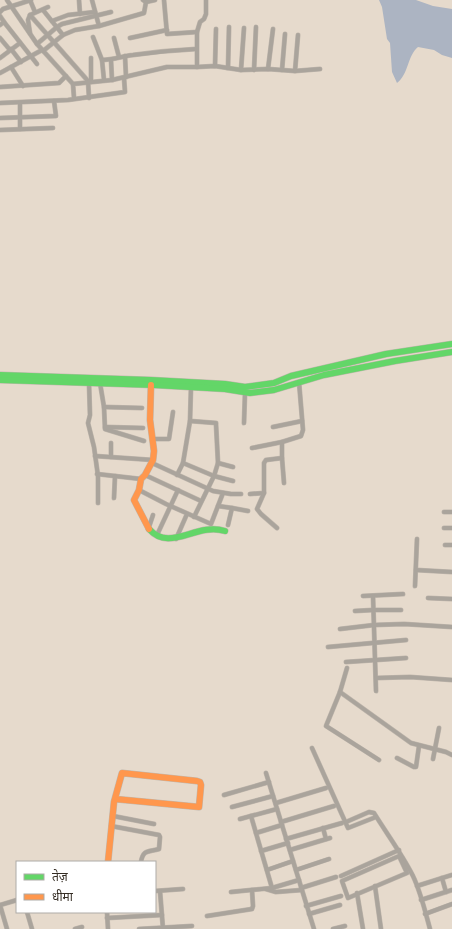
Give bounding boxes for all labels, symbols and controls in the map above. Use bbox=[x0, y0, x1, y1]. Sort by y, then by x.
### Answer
legend bbox=[16, 861, 156, 913]
text: तेज़ bbox=[52, 869, 69, 883]
text: धीमा bbox=[52, 889, 74, 903]

